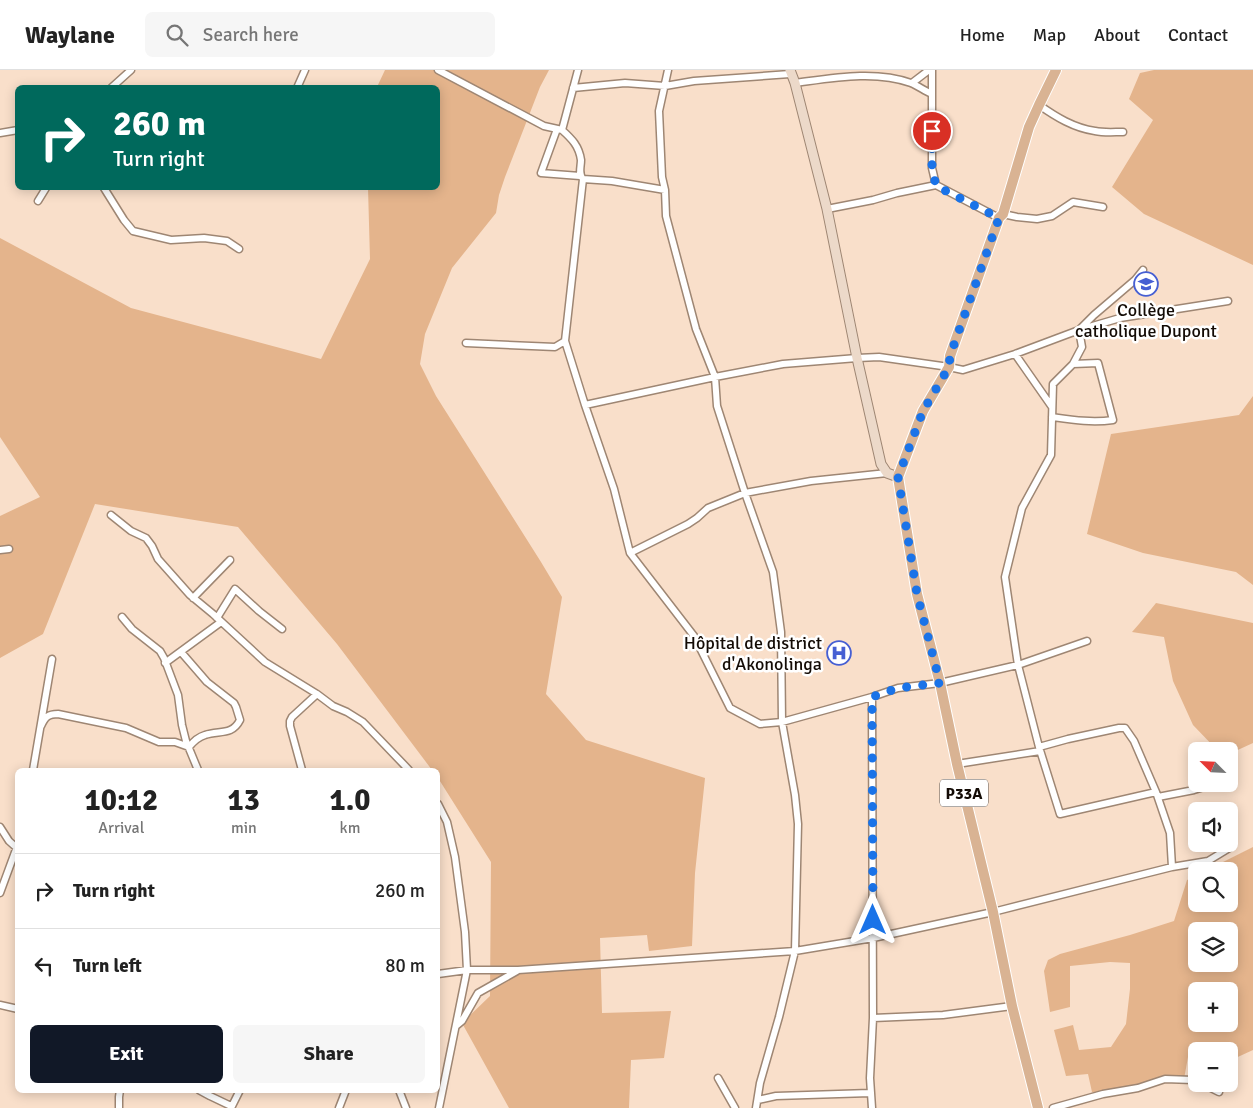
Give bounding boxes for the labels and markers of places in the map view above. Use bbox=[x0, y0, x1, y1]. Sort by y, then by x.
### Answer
pin bbox=[911, 110, 953, 152]
school or university icon: Collège catholique Dupont bbox=[1133, 271, 1159, 297]
place label: Collège catholique Dupont bbox=[1075, 299, 1217, 342]
place label: Hôpital de district d'Akonolinga bbox=[684, 632, 822, 675]
hospital icon: Hôpital de district d'Akonolinga bbox=[826, 640, 852, 666]

